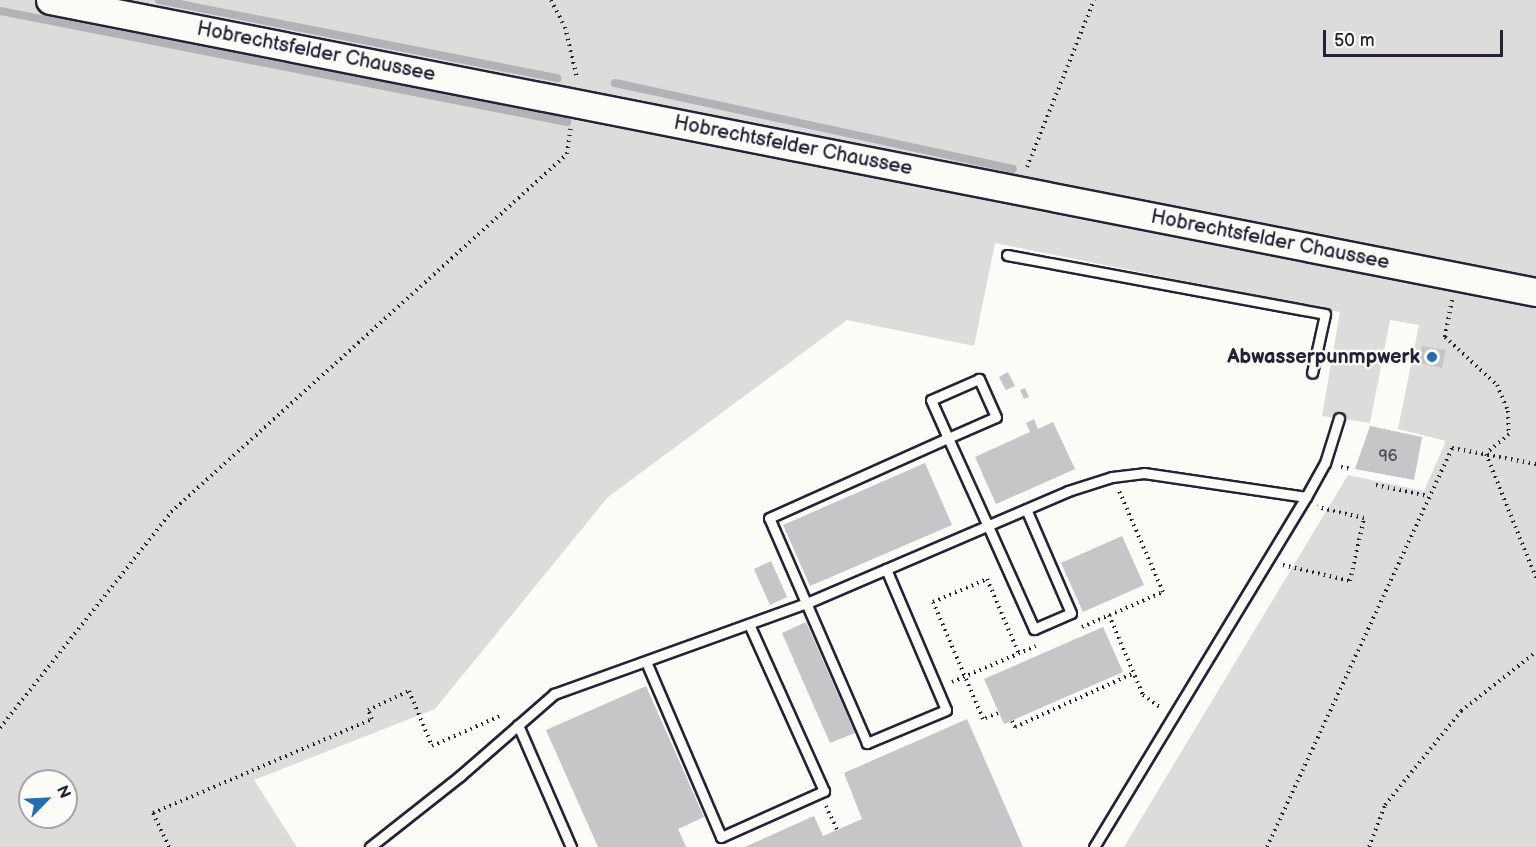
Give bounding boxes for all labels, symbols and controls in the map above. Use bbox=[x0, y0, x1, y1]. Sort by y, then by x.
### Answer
street label: Hobrechtsfelder Chaussee bbox=[195, 17, 437, 87]
scale bar bbox=[1326, 18, 1506, 56]
text: 50 m bbox=[1334, 30, 1375, 51]
street label: Hobrechtsfelder Chaussee bbox=[672, 111, 914, 181]
street label: Hobrechtsfelder Chaussee bbox=[1149, 205, 1391, 275]
place label: Abwasserpunmpwerk bbox=[1227, 345, 1420, 369]
marker: Abwasserpunmpwerk bbox=[1425, 350, 1439, 364]
house number: 96 bbox=[1378, 447, 1398, 467]
north arrow bbox=[18, 769, 78, 829]
text: N bbox=[52, 783, 74, 802]

